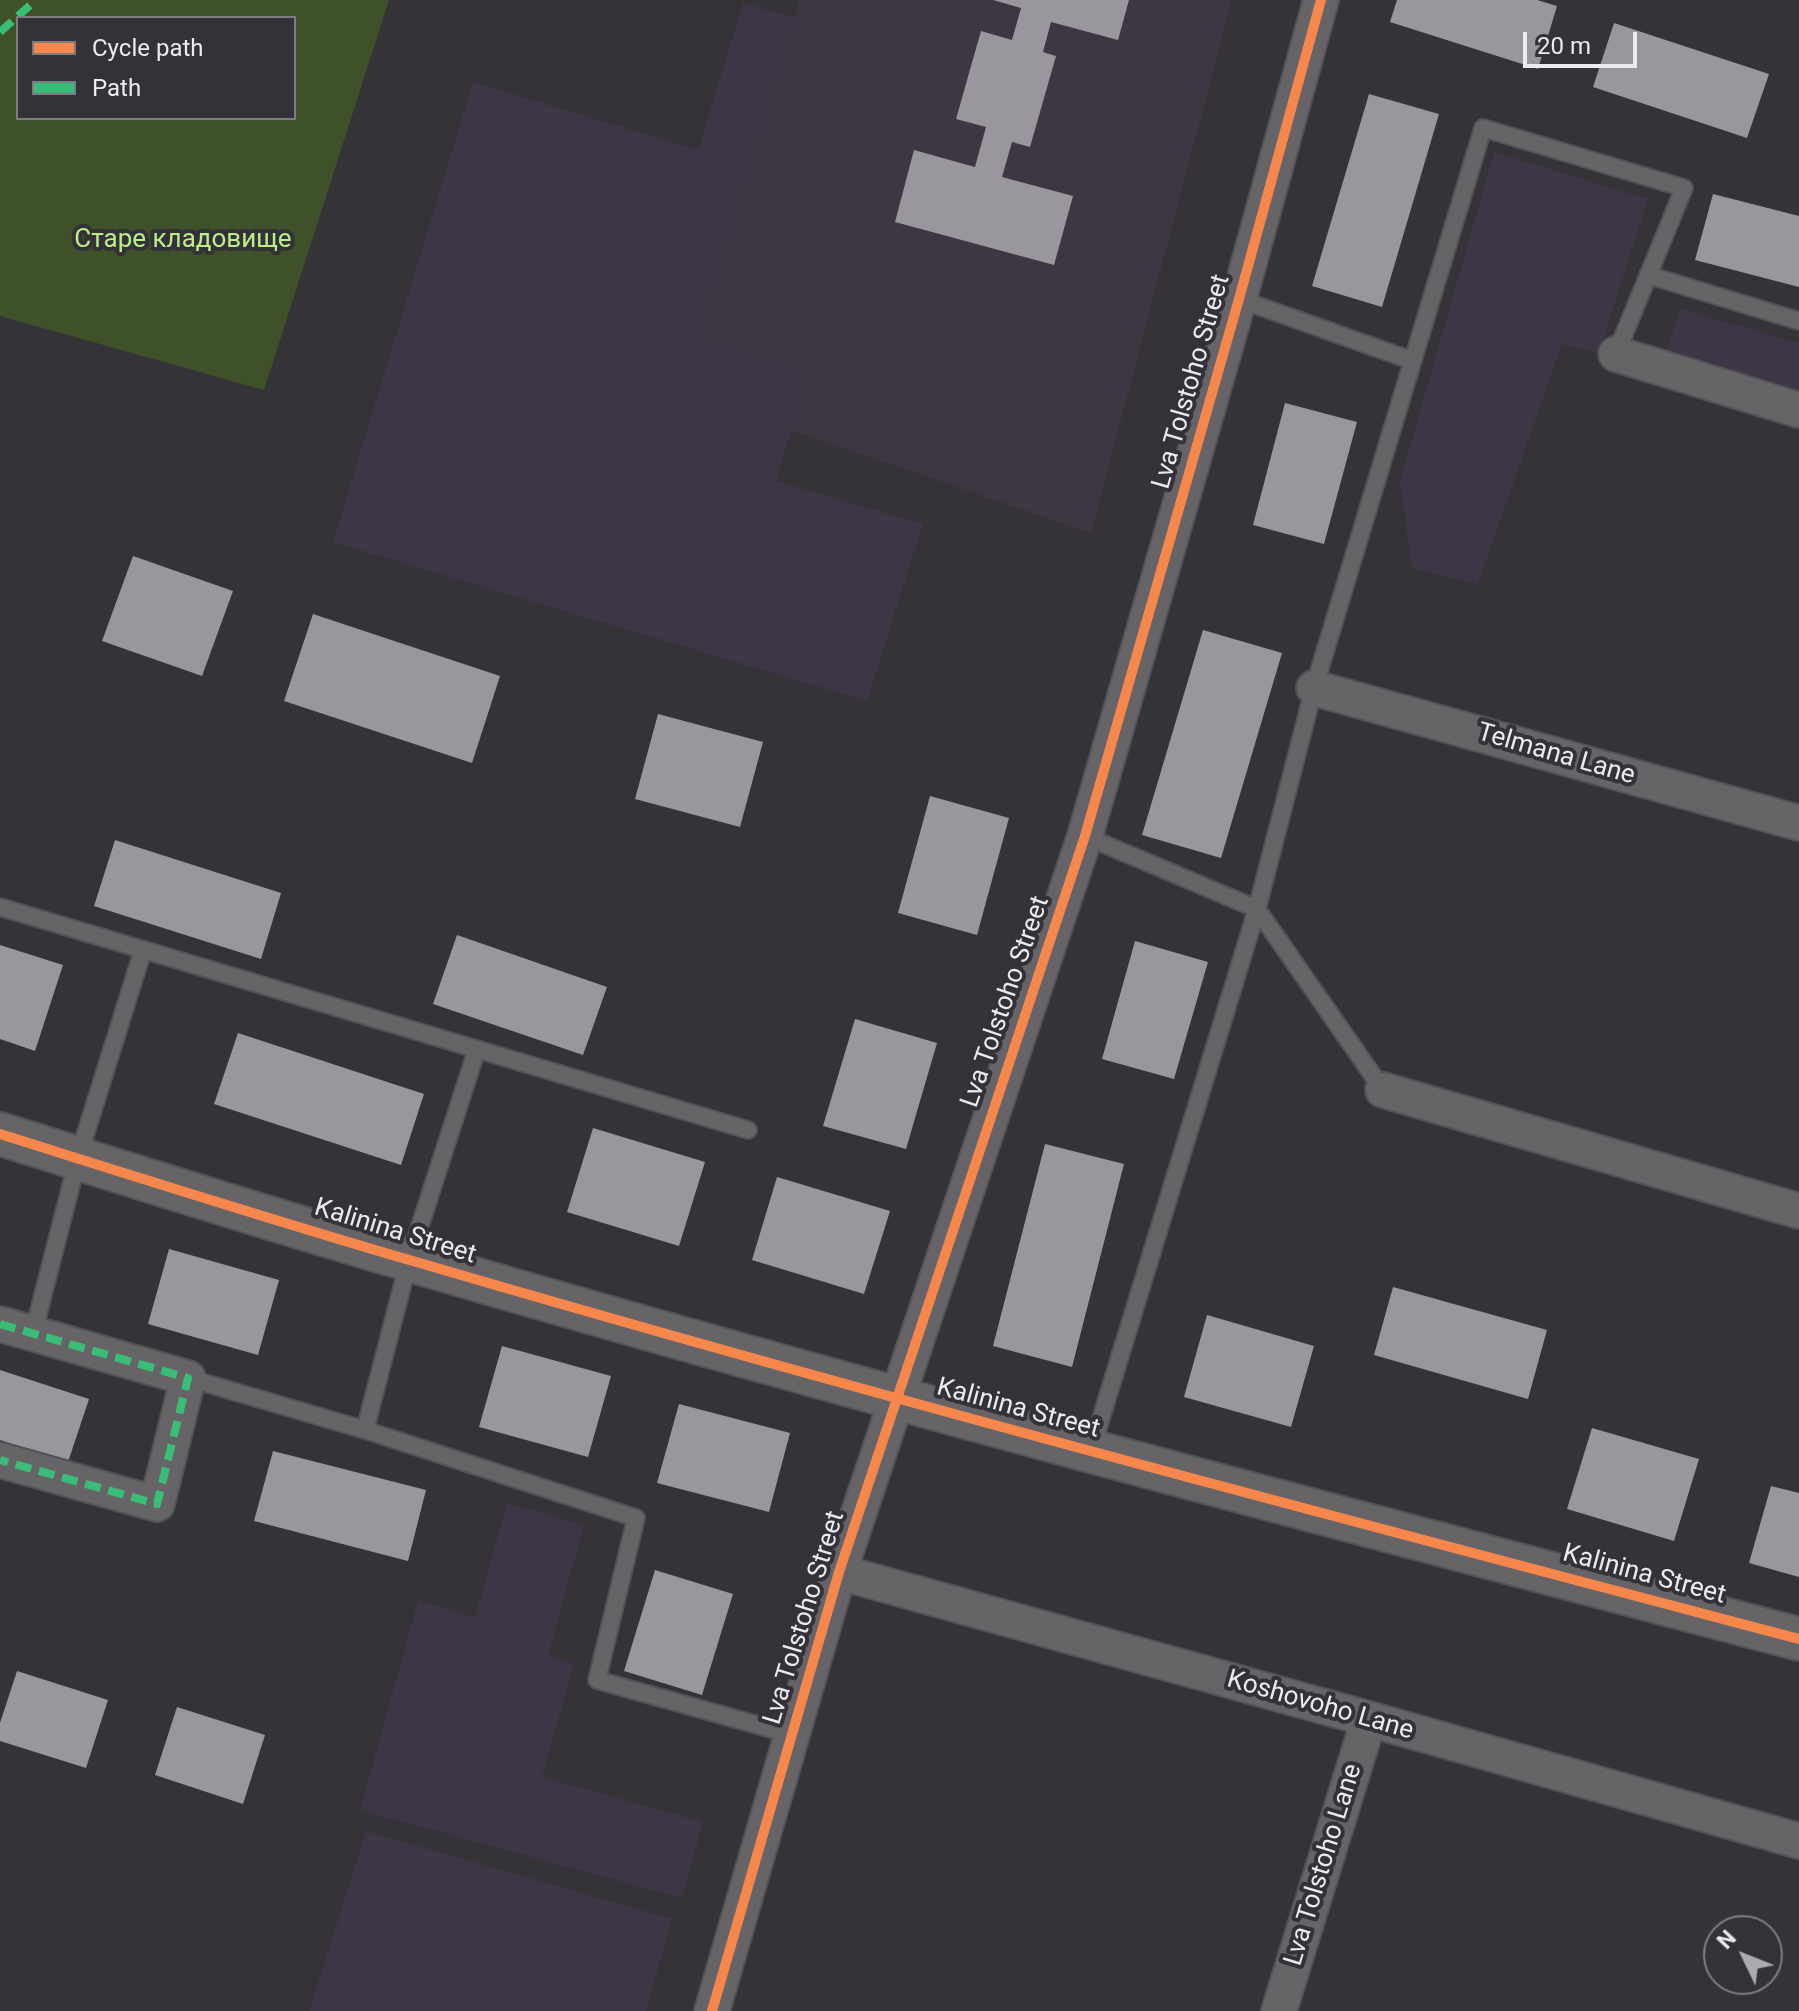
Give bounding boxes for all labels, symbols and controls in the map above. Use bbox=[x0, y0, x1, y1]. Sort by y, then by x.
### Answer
legend bbox=[16, 16, 296, 120]
scale bar bbox=[1527, 16, 1641, 66]
text: 20 m bbox=[1537, 32, 1591, 60]
text: Cycle path bbox=[92, 34, 204, 62]
text: Path bbox=[92, 74, 141, 102]
park label: Старе кладовище bbox=[74, 224, 292, 256]
street label: Lva Tolstoho Street bbox=[1146, 271, 1238, 493]
street label: Telmana Lane bbox=[1474, 718, 1638, 792]
street label: Lva Tolstoho Street bbox=[955, 892, 1057, 1112]
street label: Kalinina Street bbox=[310, 1193, 480, 1271]
street label: Kalinina Street bbox=[933, 1372, 1103, 1446]
street label: Lva Tolstoho Street bbox=[758, 1508, 852, 1728]
street label: Kalinina Street bbox=[1559, 1538, 1729, 1612]
street label: Koshovoho Lane bbox=[1223, 1665, 1417, 1747]
street label: Lva Tolstoho Lane bbox=[1279, 1760, 1369, 1970]
north arrow bbox=[1703, 1915, 1783, 1995]
text: N bbox=[1712, 1925, 1741, 1954]

